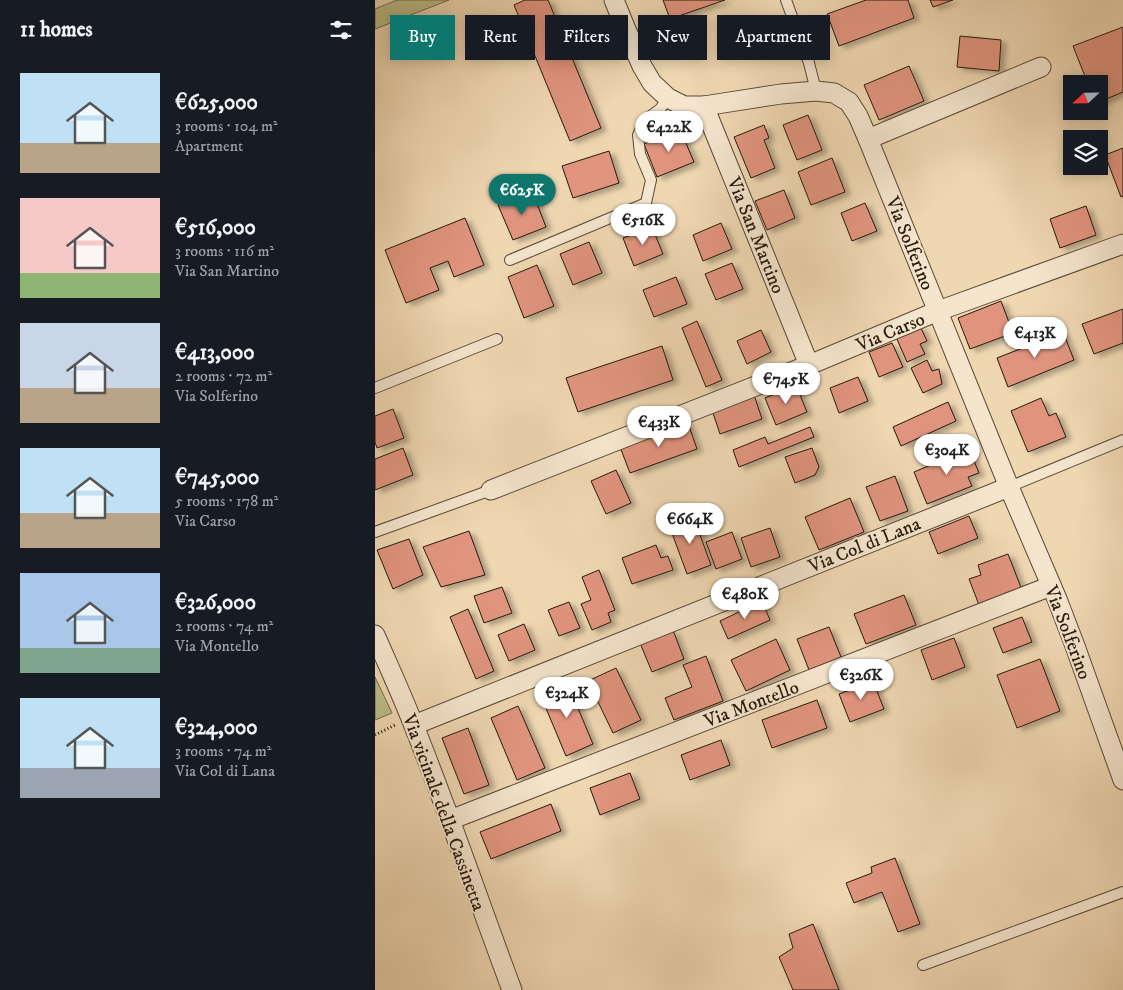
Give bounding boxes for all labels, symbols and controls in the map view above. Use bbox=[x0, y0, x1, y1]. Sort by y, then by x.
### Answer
chip: Buy bbox=[390, 15, 455, 60]
chip: Rent bbox=[465, 15, 535, 60]
chip: Filters bbox=[545, 15, 628, 60]
chip: New bbox=[638, 15, 707, 60]
chip: Apartment bbox=[717, 15, 830, 60]
icon: filters bbox=[327, 16, 355, 44]
text: 11 homes bbox=[20, 17, 93, 43]
north arrow bbox=[1063, 75, 1107, 120]
map controls bbox=[1063, 75, 1108, 175]
text: €625,000 bbox=[175, 90, 258, 116]
icon: home bbox=[60, 93, 120, 153]
pin: €422K bbox=[634, 110, 704, 153]
text: 3 rooms · 104 m² bbox=[175, 116, 278, 136]
text: €422K bbox=[646, 117, 692, 137]
button: layers bbox=[1063, 130, 1108, 175]
text: Apartment bbox=[175, 136, 243, 156]
street label: Via San Martino bbox=[721, 173, 789, 297]
pin: €625K bbox=[487, 174, 557, 216]
text: €625K bbox=[500, 180, 544, 200]
street label: Via Solferino bbox=[880, 193, 939, 294]
pin: €516K bbox=[608, 204, 678, 246]
text: €516K bbox=[622, 210, 664, 230]
text: €516,000 bbox=[175, 215, 256, 241]
icon: home bbox=[60, 218, 120, 278]
text: 3 rooms · 116 m² bbox=[175, 241, 274, 261]
text: Via San Martino bbox=[175, 261, 279, 281]
street label: Via Carso bbox=[852, 308, 928, 357]
pin: €413K bbox=[1000, 316, 1070, 359]
text: €413K bbox=[1014, 323, 1056, 343]
text: €413,000 bbox=[175, 340, 255, 366]
icon: home bbox=[60, 343, 120, 403]
pin: €745K bbox=[751, 362, 821, 405]
text: 2 rooms · 72 m² bbox=[175, 366, 272, 386]
text: €745K bbox=[763, 369, 809, 389]
text: Via Solferino bbox=[175, 386, 258, 406]
pin: €433K bbox=[624, 406, 694, 448]
text: €433K bbox=[638, 412, 680, 432]
pin: €304K bbox=[912, 434, 982, 476]
text: €304K bbox=[925, 440, 969, 460]
text: €745,000 bbox=[175, 465, 259, 491]
icon: home bbox=[60, 468, 120, 528]
text: 5 rooms · 178 m² bbox=[175, 491, 278, 511]
pin: €664K bbox=[655, 502, 725, 545]
text: €664K bbox=[667, 509, 713, 529]
text: Via Carso bbox=[175, 511, 236, 531]
street label: Via Col di Lana bbox=[804, 512, 924, 579]
pin: €480K bbox=[710, 578, 780, 620]
street label: Via Solferino bbox=[1039, 581, 1096, 683]
text: €480K bbox=[722, 584, 768, 604]
text: €326,000 bbox=[175, 590, 256, 616]
icon: home bbox=[60, 593, 120, 653]
text: 2 rooms · 74 m² bbox=[175, 616, 273, 636]
text: Via Montello bbox=[175, 636, 259, 656]
pin: €326K bbox=[826, 658, 896, 701]
text: €326K bbox=[840, 665, 882, 685]
pin: €324K bbox=[532, 676, 602, 719]
street label: Via Montello bbox=[700, 676, 802, 733]
text: €324K bbox=[545, 683, 589, 703]
street label: Via vicinale della Cassinetta bbox=[397, 710, 490, 914]
text: €324,000 bbox=[175, 715, 258, 741]
icon: home bbox=[60, 718, 120, 778]
text: 3 rooms · 74 m² bbox=[175, 741, 272, 761]
text: Via Col di Lana bbox=[175, 761, 275, 781]

